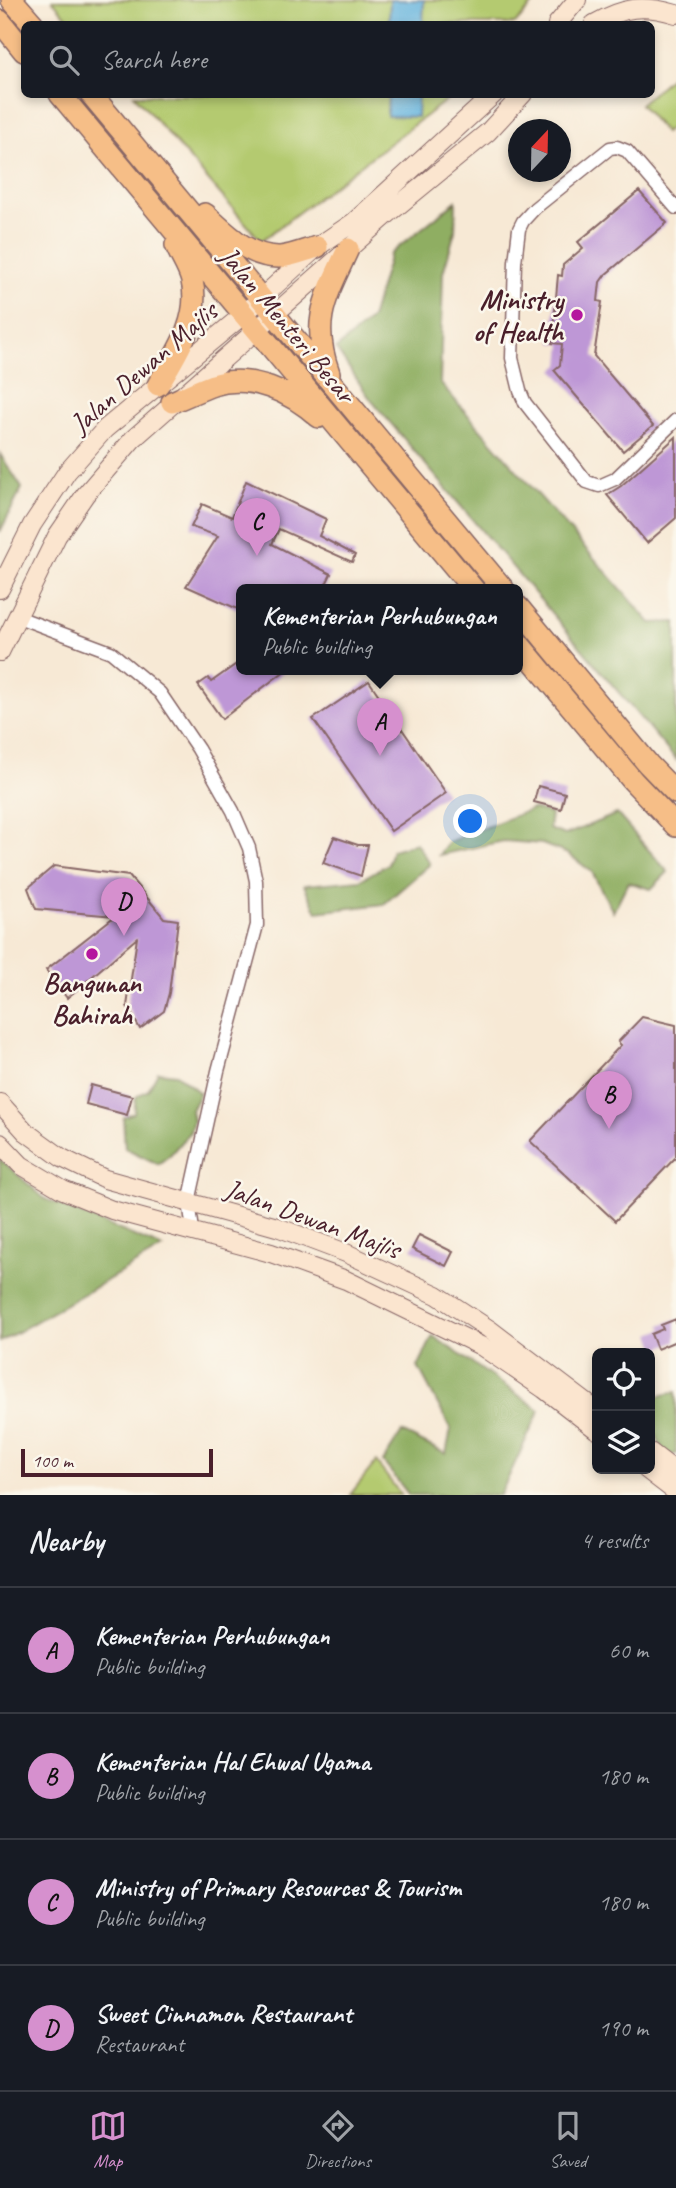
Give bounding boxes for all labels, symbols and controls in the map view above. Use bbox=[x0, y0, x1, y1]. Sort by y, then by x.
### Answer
search box bbox=[21, 21, 655, 98]
icon: search bbox=[45, 41, 83, 79]
text: Search here bbox=[101, 43, 207, 76]
north arrow bbox=[508, 119, 571, 182]
street label: Jalan Menteri Besar bbox=[211, 237, 365, 412]
place label: Ministry of Health bbox=[473, 282, 565, 349]
street label: Jalan Dewan Majlis bbox=[61, 292, 226, 442]
marker: Ministry of Health bbox=[569, 307, 585, 323]
pin: C bbox=[234, 498, 280, 556]
popup bbox=[236, 584, 523, 675]
text: Kementerian Perhubungan bbox=[262, 599, 497, 632]
text: Public building bbox=[262, 632, 371, 661]
pin: A bbox=[357, 698, 403, 756]
your location bbox=[453, 804, 487, 838]
pin: D bbox=[101, 878, 147, 936]
marker: Bangunan Bahirah bbox=[84, 946, 100, 962]
place label: Bangunan Bahirah bbox=[43, 965, 142, 1032]
pin: B bbox=[586, 1071, 632, 1129]
street label: Jalan Dewan Majlis bbox=[219, 1170, 407, 1267]
map controls bbox=[592, 1348, 655, 1474]
button: locate bbox=[592, 1348, 655, 1411]
button: layers bbox=[592, 1411, 655, 1474]
scale bar bbox=[21, 1446, 214, 1478]
text: 100 m bbox=[32, 1449, 73, 1473]
text: Nearby bbox=[28, 1522, 104, 1560]
text: 4 results bbox=[581, 1526, 648, 1555]
text: Kementerian Perhubungan bbox=[95, 1619, 330, 1652]
text: A bbox=[45, 1636, 57, 1665]
text: 60 m bbox=[609, 1636, 648, 1665]
text: Public building bbox=[95, 1652, 204, 1681]
text: Kementerian Hal Ehwal Ugama bbox=[95, 1745, 370, 1778]
text: B bbox=[45, 1762, 57, 1791]
text: 180 m bbox=[599, 1762, 648, 1791]
text: Public building bbox=[95, 1778, 204, 1807]
text: Ministry of Primary Resources & Tourism bbox=[95, 1871, 461, 1904]
text: C bbox=[46, 1888, 56, 1917]
text: 180 m bbox=[599, 1888, 648, 1917]
text: Public building bbox=[95, 1904, 204, 1933]
text: Sweet Cinnamon Restaurant bbox=[95, 1997, 352, 2030]
text: D bbox=[44, 2014, 58, 2043]
text: 190 m bbox=[599, 2014, 648, 2043]
text: Restaurant bbox=[95, 2030, 184, 2059]
tab: Map bbox=[89, 2107, 127, 2173]
tab: Directions bbox=[305, 2107, 371, 2173]
tab: Saved bbox=[549, 2107, 587, 2173]

